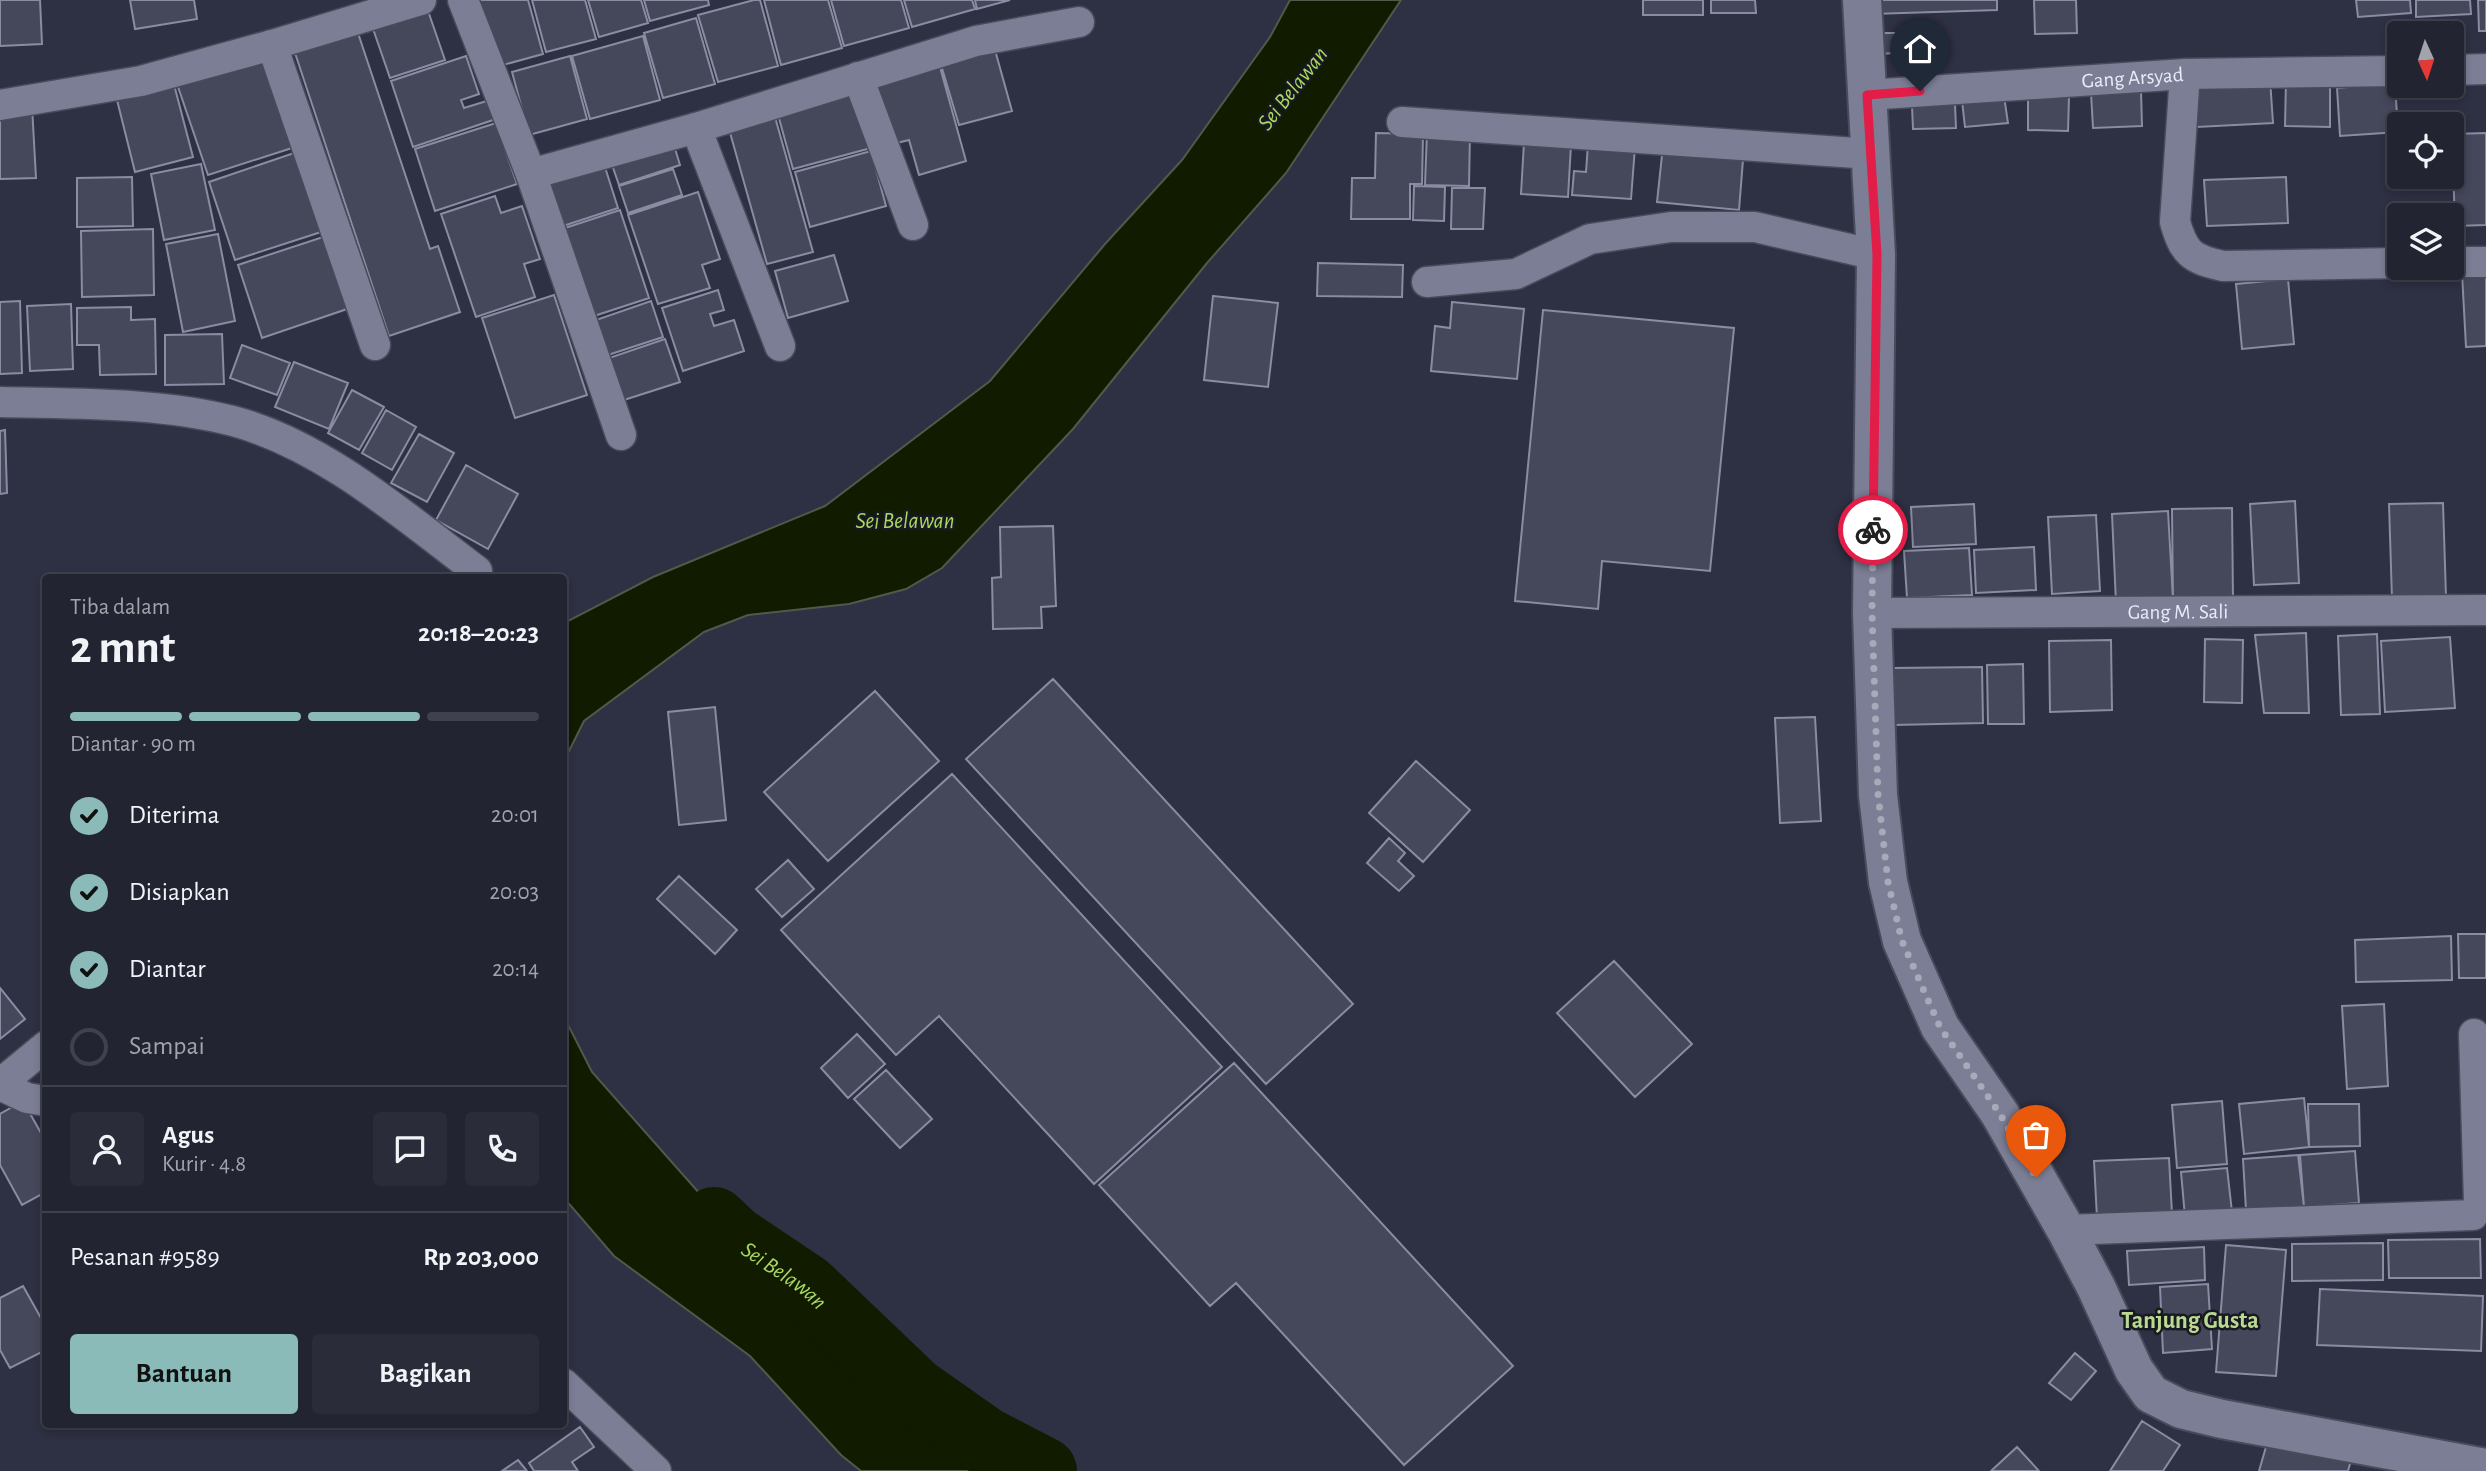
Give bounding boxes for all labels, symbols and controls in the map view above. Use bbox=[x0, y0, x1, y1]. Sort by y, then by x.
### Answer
pin bbox=[1890, 19, 1950, 91]
north arrow bbox=[2387, 21, 2464, 98]
map controls bbox=[2387, 21, 2464, 280]
icon: home bbox=[1901, 30, 1939, 68]
water label: Sei Belawan bbox=[1254, 43, 1333, 135]
street label: Gang Arsyad bbox=[2081, 64, 2184, 92]
button: locate bbox=[2387, 112, 2464, 189]
button: layers bbox=[2387, 203, 2464, 280]
courier bbox=[1838, 495, 1908, 565]
water label: Sei Belawan bbox=[856, 510, 954, 533]
icon: bike bbox=[1854, 511, 1892, 549]
text: Tiba dalam bbox=[70, 596, 170, 619]
street label: Gang M. Sali bbox=[2128, 601, 2228, 623]
text: 20:18–20:23 bbox=[418, 620, 539, 646]
text: 2 mnt bbox=[70, 625, 175, 671]
text: Diantar · 90 m bbox=[70, 733, 196, 756]
icon: check bbox=[70, 797, 108, 835]
text: Diterima bbox=[129, 802, 220, 828]
text: 20:01 bbox=[491, 804, 539, 827]
icon: check bbox=[70, 874, 108, 912]
text: Disiapkan bbox=[129, 879, 230, 905]
text: 20:03 bbox=[490, 881, 539, 904]
icon: check bbox=[70, 951, 108, 989]
text: Diantar bbox=[129, 956, 206, 982]
text: 20:14 bbox=[492, 958, 539, 981]
text: Sampai bbox=[129, 1033, 205, 1059]
pin bbox=[2006, 1105, 2066, 1177]
button: person bbox=[70, 1112, 144, 1186]
button: chat bbox=[373, 1112, 447, 1186]
button: phone bbox=[465, 1112, 539, 1186]
icon: bag bbox=[2017, 1116, 2055, 1154]
text: Agus bbox=[162, 1122, 214, 1148]
text: Kurir · 4.8 bbox=[162, 1153, 246, 1176]
water label: Sei Belawan bbox=[737, 1238, 831, 1314]
text: Pesanan #9589 bbox=[70, 1244, 220, 1270]
text: Rp 203,000 bbox=[423, 1244, 539, 1270]
district label: Tanjung Gusta bbox=[2121, 1309, 2259, 1333]
button: Bantuan bbox=[70, 1334, 298, 1414]
button: Bagikan bbox=[312, 1334, 539, 1414]

